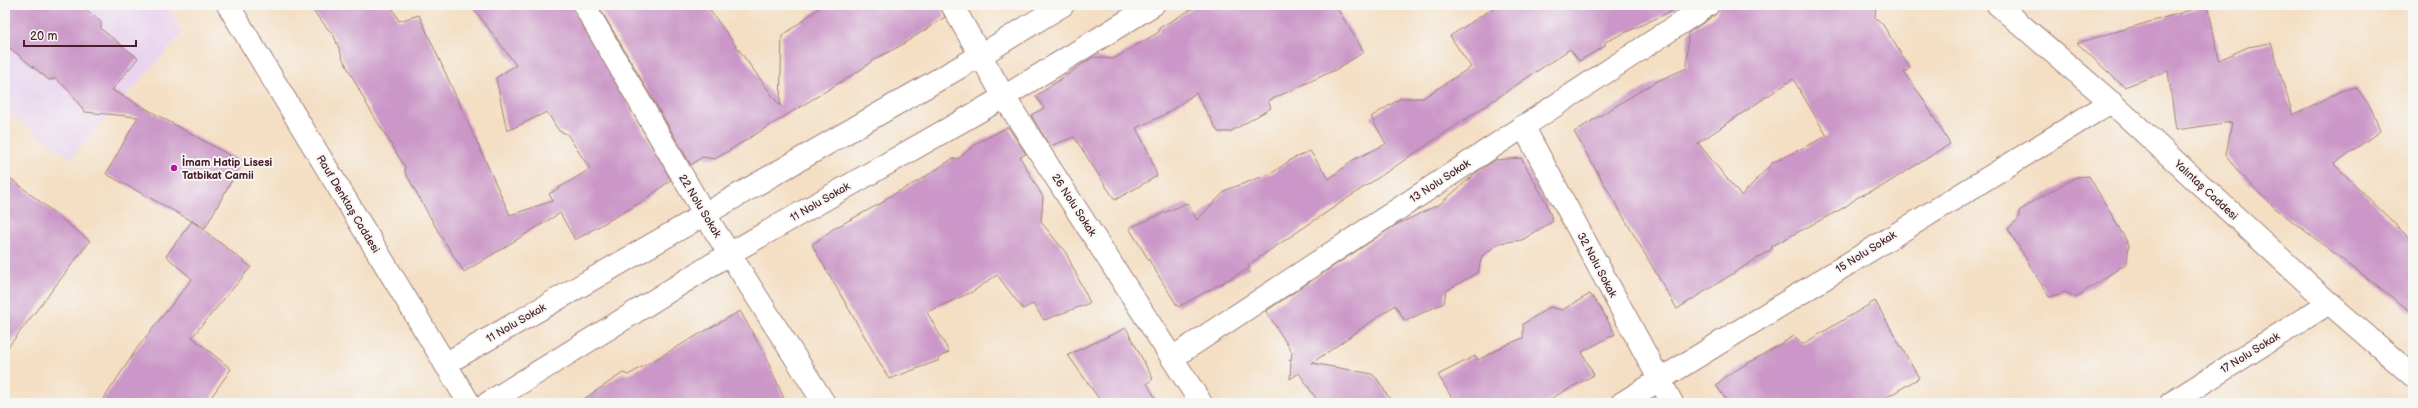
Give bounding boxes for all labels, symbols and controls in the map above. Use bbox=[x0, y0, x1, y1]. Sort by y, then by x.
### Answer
scale bar bbox=[24, 22, 136, 48]
text: 20 m bbox=[30, 29, 57, 44]
street label: Rauf Denktaş Caddesi bbox=[314, 153, 382, 255]
place label: İmam Hatip Lisesi Tatbikat Camii bbox=[182, 155, 273, 182]
street label: 13 Nolu Sokak bbox=[1407, 156, 1473, 205]
street label: Yalıntaş Caddesi bbox=[2171, 157, 2240, 223]
marker: İmam Hatip Lisesi Tatbikat Camii bbox=[169, 163, 179, 173]
street label: 26 Nolu Sokak bbox=[1049, 171, 1099, 239]
street label: 22 Nolu Sokak bbox=[676, 172, 724, 241]
street label: 11 Nolu Sokak bbox=[788, 179, 853, 224]
street label: 15 Nolu Sokak bbox=[1833, 228, 1899, 276]
street label: 32 Nolu Sokak bbox=[1574, 230, 1620, 300]
street label: 11 Nolu Sokak bbox=[484, 300, 549, 345]
street label: 17 Nolu Sokak bbox=[2218, 329, 2283, 376]

